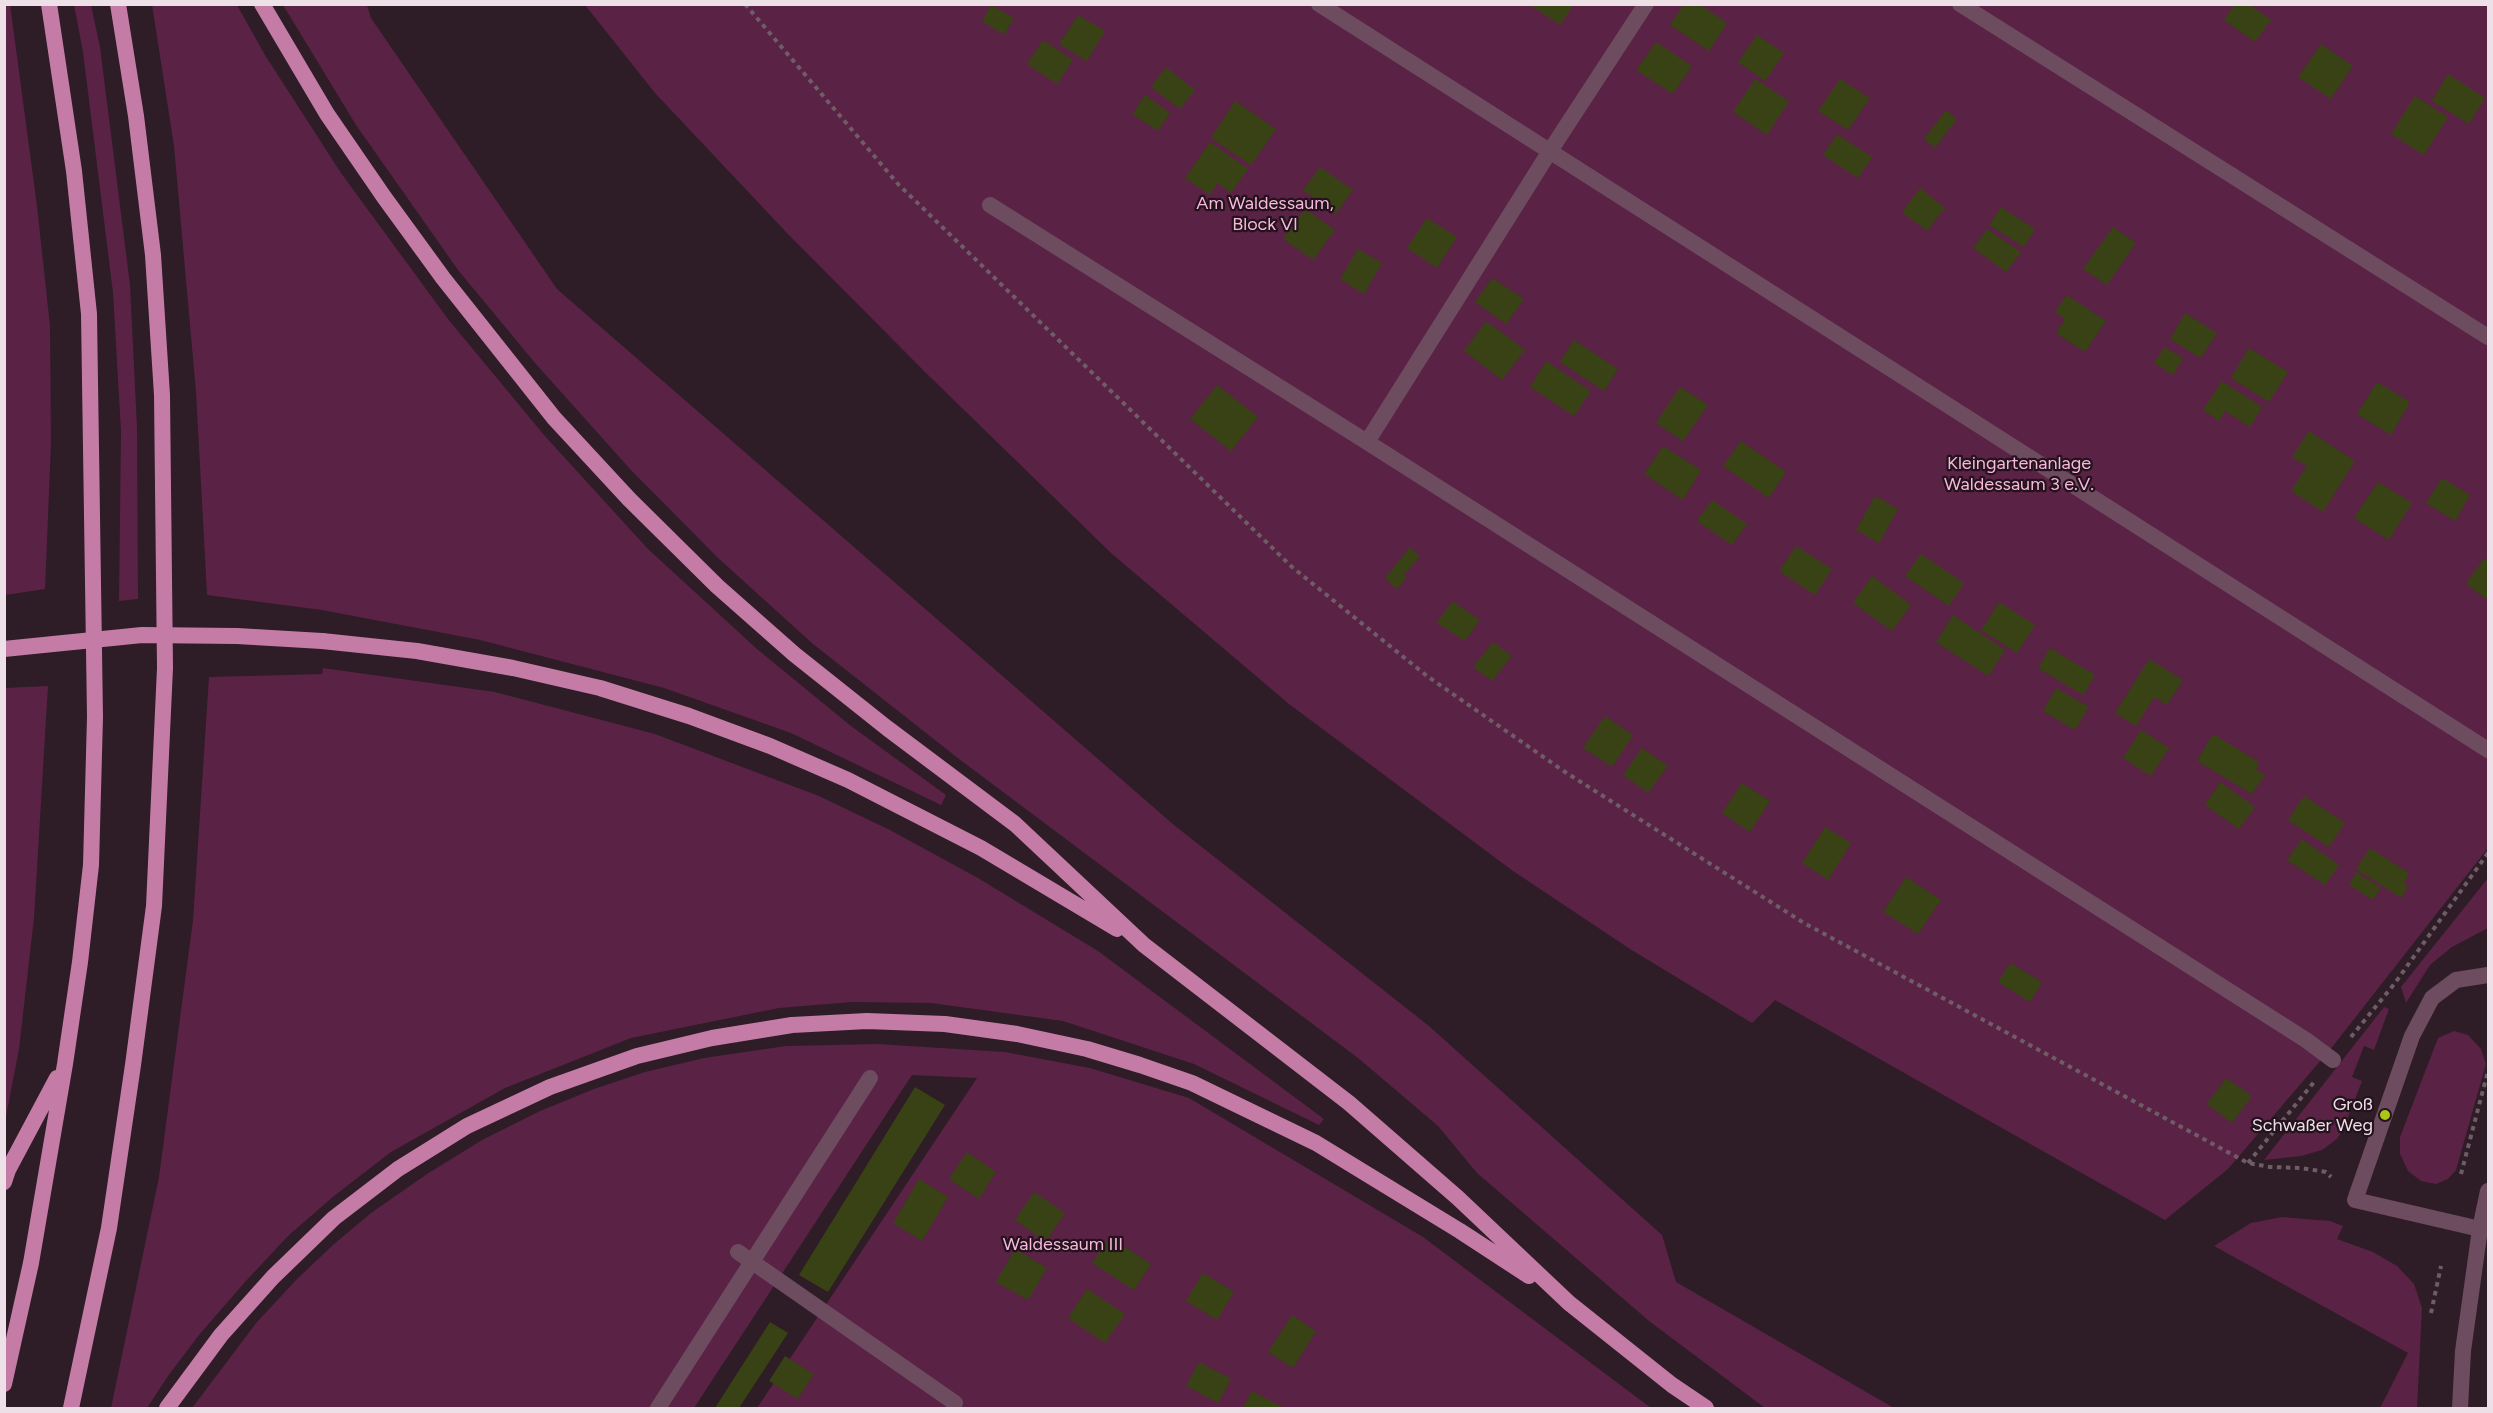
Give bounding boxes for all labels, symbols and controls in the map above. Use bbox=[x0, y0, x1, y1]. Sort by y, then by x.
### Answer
park label: Am Waldessaum, Block VI bbox=[1196, 193, 1334, 236]
park label: Kleingartenanlage Waldessaum 3 e.V. bbox=[1944, 453, 2094, 496]
place label: Groß Schwaßer Weg bbox=[2252, 1094, 2373, 1136]
marker: Groß Schwaßer Weg bbox=[2378, 1108, 2392, 1122]
park label: Waldessaum III bbox=[1003, 1234, 1123, 1256]

